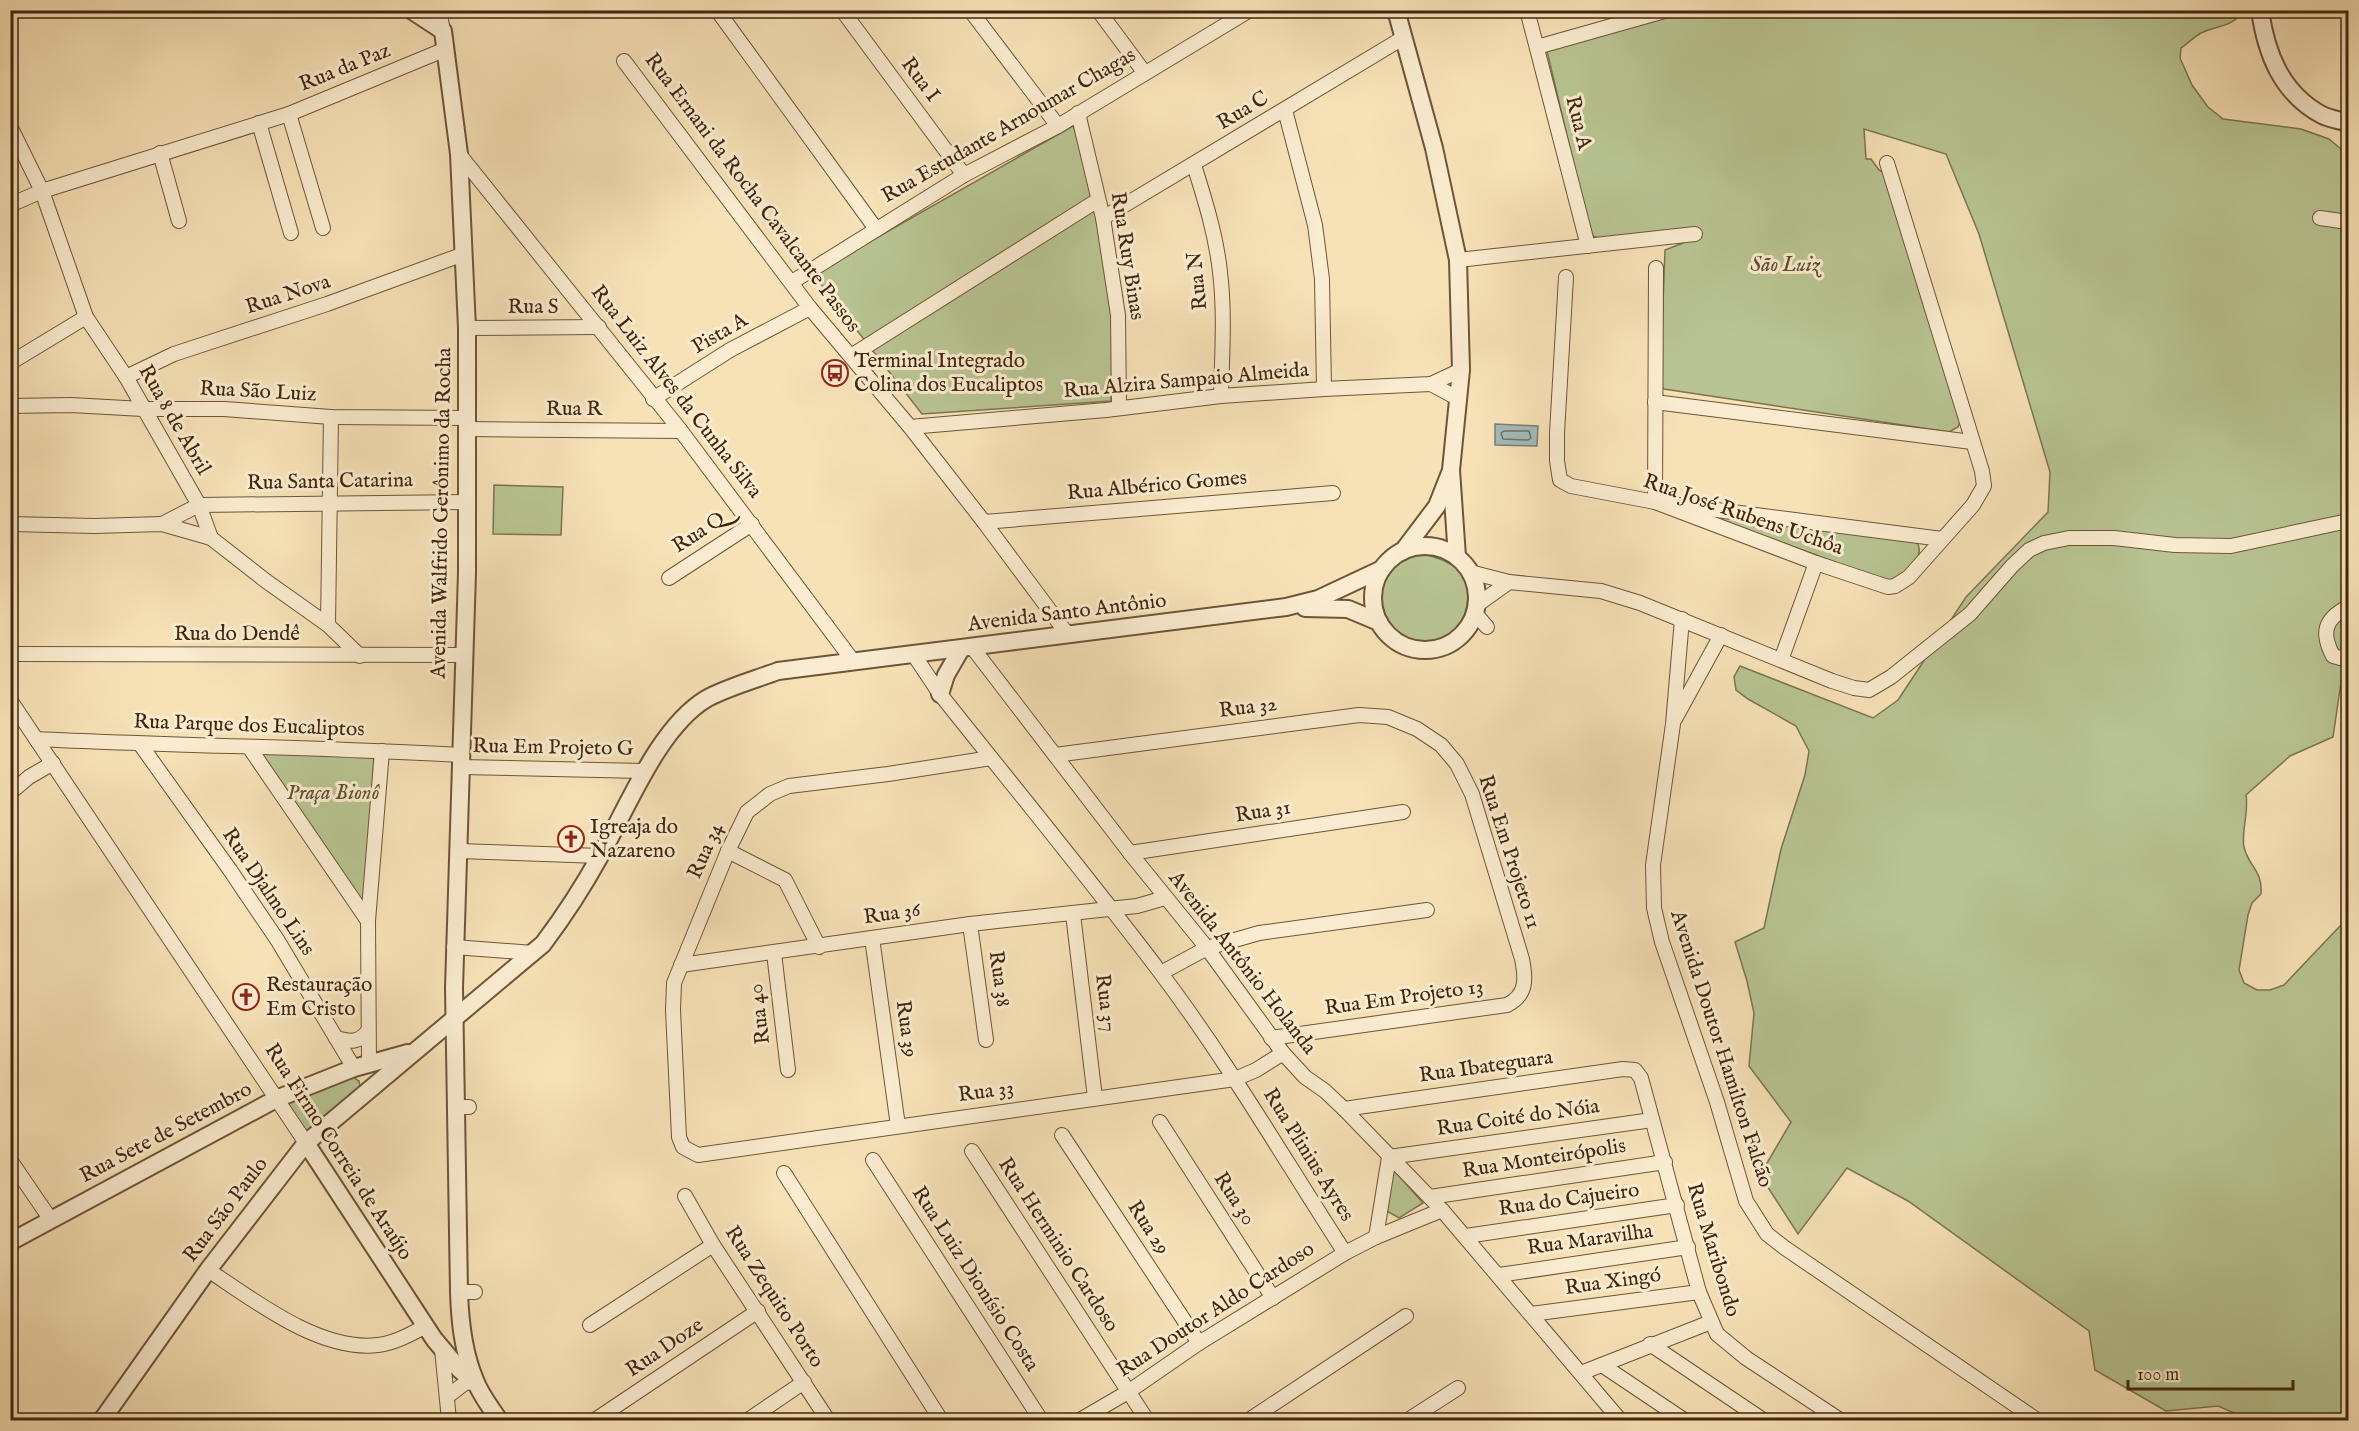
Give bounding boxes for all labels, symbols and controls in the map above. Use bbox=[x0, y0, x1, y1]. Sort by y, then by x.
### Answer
street label: Rua da Paz bbox=[295, 37, 395, 99]
street label: Rua Estudante Arnoumar Chagas bbox=[877, 42, 1141, 210]
street label: Rua Ernani da Rocha Cavalcante Passos bbox=[638, 48, 866, 338]
street label: Rua I bbox=[894, 52, 946, 108]
street label: Rua C bbox=[1212, 85, 1274, 137]
street label: Rua A bbox=[1558, 93, 1598, 154]
street label: Rua Ruy Binas bbox=[1104, 190, 1150, 322]
street label: Rua N bbox=[1182, 250, 1214, 312]
park label: São Luiz bbox=[1750, 252, 1822, 279]
street label: Rua Nova bbox=[242, 268, 335, 321]
street label: Rua Luiz Alves da Cunha Silva bbox=[584, 280, 768, 505]
street label: Rua S bbox=[507, 294, 559, 321]
street label: Pista A bbox=[687, 307, 754, 361]
street label: Avenida Walfrido Gerônimo da Rocha bbox=[426, 346, 458, 680]
place label: Terminal Integrado Colina dos Eucaliptos bbox=[854, 348, 1043, 399]
street label: Rua Alzira Sampaio Almeida bbox=[1062, 357, 1311, 405]
bus stop icon: Terminal Integrado Colina dos Eucaliptos bbox=[820, 358, 850, 388]
street label: Rua 8 de Abril bbox=[132, 360, 217, 480]
street label: Rua São Luiz bbox=[199, 375, 318, 409]
street label: Rua R bbox=[546, 396, 603, 423]
street label: Rua Albérico Gomes bbox=[1066, 465, 1248, 507]
street label: Rua Santa Catarina bbox=[247, 467, 414, 497]
street label: Rua José Rubens Uchôa bbox=[1639, 468, 1847, 562]
street label: Rua Q bbox=[667, 498, 743, 560]
street label: Avenida Santo Antônio bbox=[965, 587, 1168, 639]
street label: Rua do Dendê bbox=[174, 621, 300, 648]
street label: Rua 32 bbox=[1218, 691, 1279, 725]
street label: Rua Parque dos Eucaliptos bbox=[133, 708, 365, 744]
street label: Rua Em Projeto G bbox=[472, 733, 634, 763]
street label: Rua Em Projeto 11 bbox=[1471, 772, 1547, 932]
park label: Praça Bionô bbox=[287, 780, 380, 807]
street label: Rua 31 bbox=[1233, 794, 1293, 830]
place label: Igreaja do Nazareno bbox=[590, 814, 678, 865]
street label: Rua 34 bbox=[682, 818, 731, 883]
street label: Rua Djalmo Lins bbox=[215, 823, 321, 961]
church icon: Igreaja do Nazareno bbox=[556, 824, 586, 854]
street label: Avenida Antônio Holanda bbox=[1161, 865, 1323, 1061]
street label: Rua 36 bbox=[862, 896, 923, 931]
street label: Avenida Doutor Hamilton Falcão bbox=[1663, 906, 1779, 1191]
street label: Rua 38 bbox=[982, 949, 1016, 1009]
place label: Restauração Em Cristo bbox=[266, 972, 372, 1023]
street label: Rua 37 bbox=[1088, 973, 1122, 1033]
street label: Rua Em Projeto 13 bbox=[1323, 973, 1485, 1023]
church icon: Restauração Em Cristo bbox=[231, 982, 261, 1012]
street label: Rua 40 bbox=[743, 982, 777, 1046]
street label: Rua 39 bbox=[889, 999, 923, 1059]
street label: Rua Firmo Correia de Araújo bbox=[258, 1038, 418, 1266]
street label: Rua Ibateguara bbox=[1417, 1044, 1556, 1090]
street label: Rua 33 bbox=[956, 1075, 1016, 1109]
street label: Rua Sete de Setembro bbox=[75, 1076, 257, 1190]
street label: Rua Plinius Ayres bbox=[1256, 1083, 1360, 1227]
street label: Rua Coité do Nóia bbox=[1435, 1093, 1602, 1143]
street label: Rua Monteirópolis bbox=[1460, 1133, 1628, 1185]
street label: Rua São Paulo bbox=[178, 1152, 274, 1268]
street label: Rua Herminio Cardoso bbox=[991, 1153, 1125, 1337]
street label: Rua 30 bbox=[1207, 1167, 1261, 1231]
street label: Rua do Cajueiro bbox=[1497, 1177, 1641, 1223]
street label: Rua Maribondo bbox=[1680, 1180, 1746, 1320]
street label: Rua Luiz Dionísio Costa bbox=[905, 1181, 1045, 1377]
street label: Rua 29 bbox=[1120, 1196, 1176, 1260]
street label: Rua Maravilha bbox=[1525, 1218, 1656, 1262]
street label: Rua Zequito Porto bbox=[718, 1221, 830, 1373]
street label: Rua Doutor Aldo Cardoso bbox=[1112, 1236, 1320, 1384]
street label: Rua Xingó bbox=[1563, 1262, 1663, 1302]
street label: Rua Doze bbox=[621, 1312, 709, 1384]
scale bar bbox=[2128, 1353, 2293, 1391]
text: 100 m bbox=[2137, 1364, 2179, 1387]

